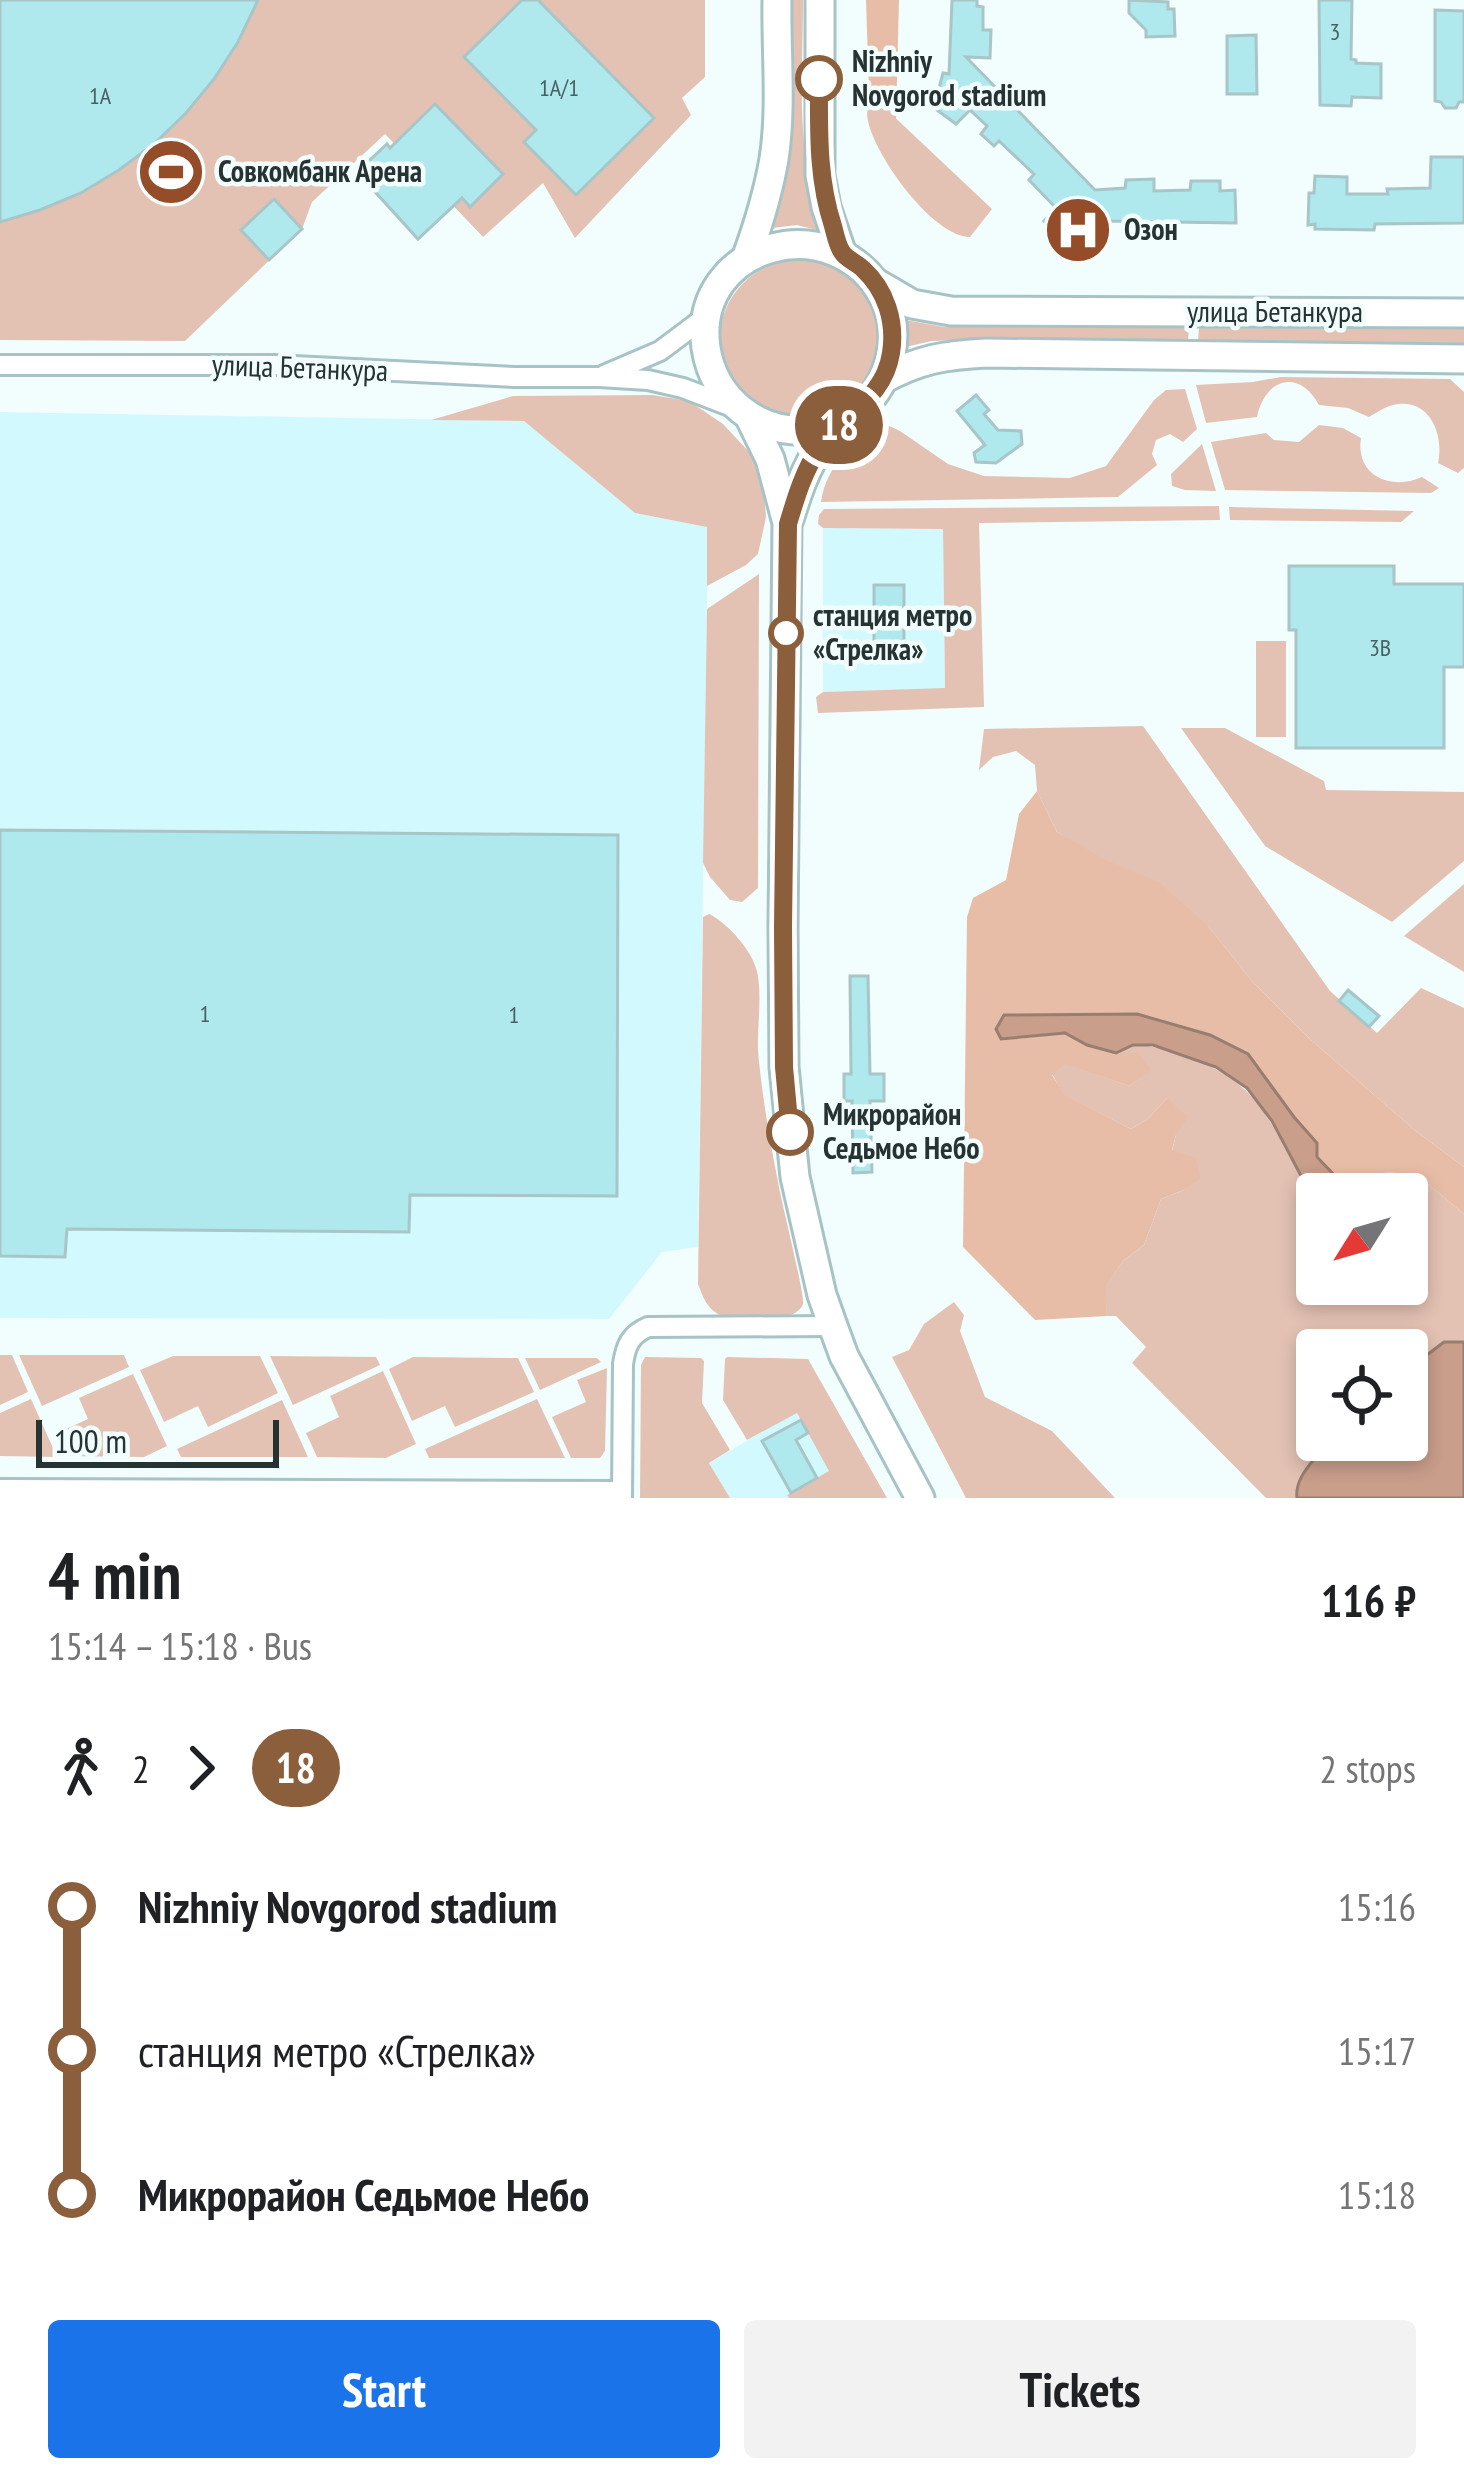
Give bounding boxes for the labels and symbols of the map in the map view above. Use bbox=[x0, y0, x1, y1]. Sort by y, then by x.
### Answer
house number: 3 bbox=[1330, 16, 1340, 47]
place label: Nizhniy Novgorod stadium bbox=[852, 41, 1046, 114]
marker: Nizhniy Novgorod stadium bbox=[797, 57, 841, 101]
house number: 1А/1 bbox=[539, 72, 579, 103]
house number: 1А bbox=[89, 80, 112, 111]
sports icon: Совкомбанк Арена bbox=[136, 137, 206, 207]
place label: Совкомбанк Арена bbox=[218, 151, 422, 190]
hospital icon: Озон bbox=[1043, 195, 1113, 265]
place label: Озон bbox=[1124, 209, 1178, 248]
street label: улица Бетанкура bbox=[1187, 291, 1363, 330]
street label: улица Бетанкура bbox=[211, 344, 389, 389]
line badge: 18 bbox=[785, 386, 893, 464]
place label: станция метро «Стрелка» bbox=[813, 595, 972, 668]
marker: станция метро «Стрелка» bbox=[770, 617, 802, 649]
house number: 3В bbox=[1369, 632, 1391, 663]
house number: 1 bbox=[200, 998, 210, 1029]
house number: 1 bbox=[509, 999, 519, 1030]
place label: Микрорайон Седьмое Небо bbox=[823, 1094, 980, 1167]
marker: Микрорайон Седьмое Небо bbox=[768, 1110, 812, 1154]
north arrow bbox=[1296, 1173, 1428, 1305]
scale bar bbox=[36, 1414, 279, 1467]

